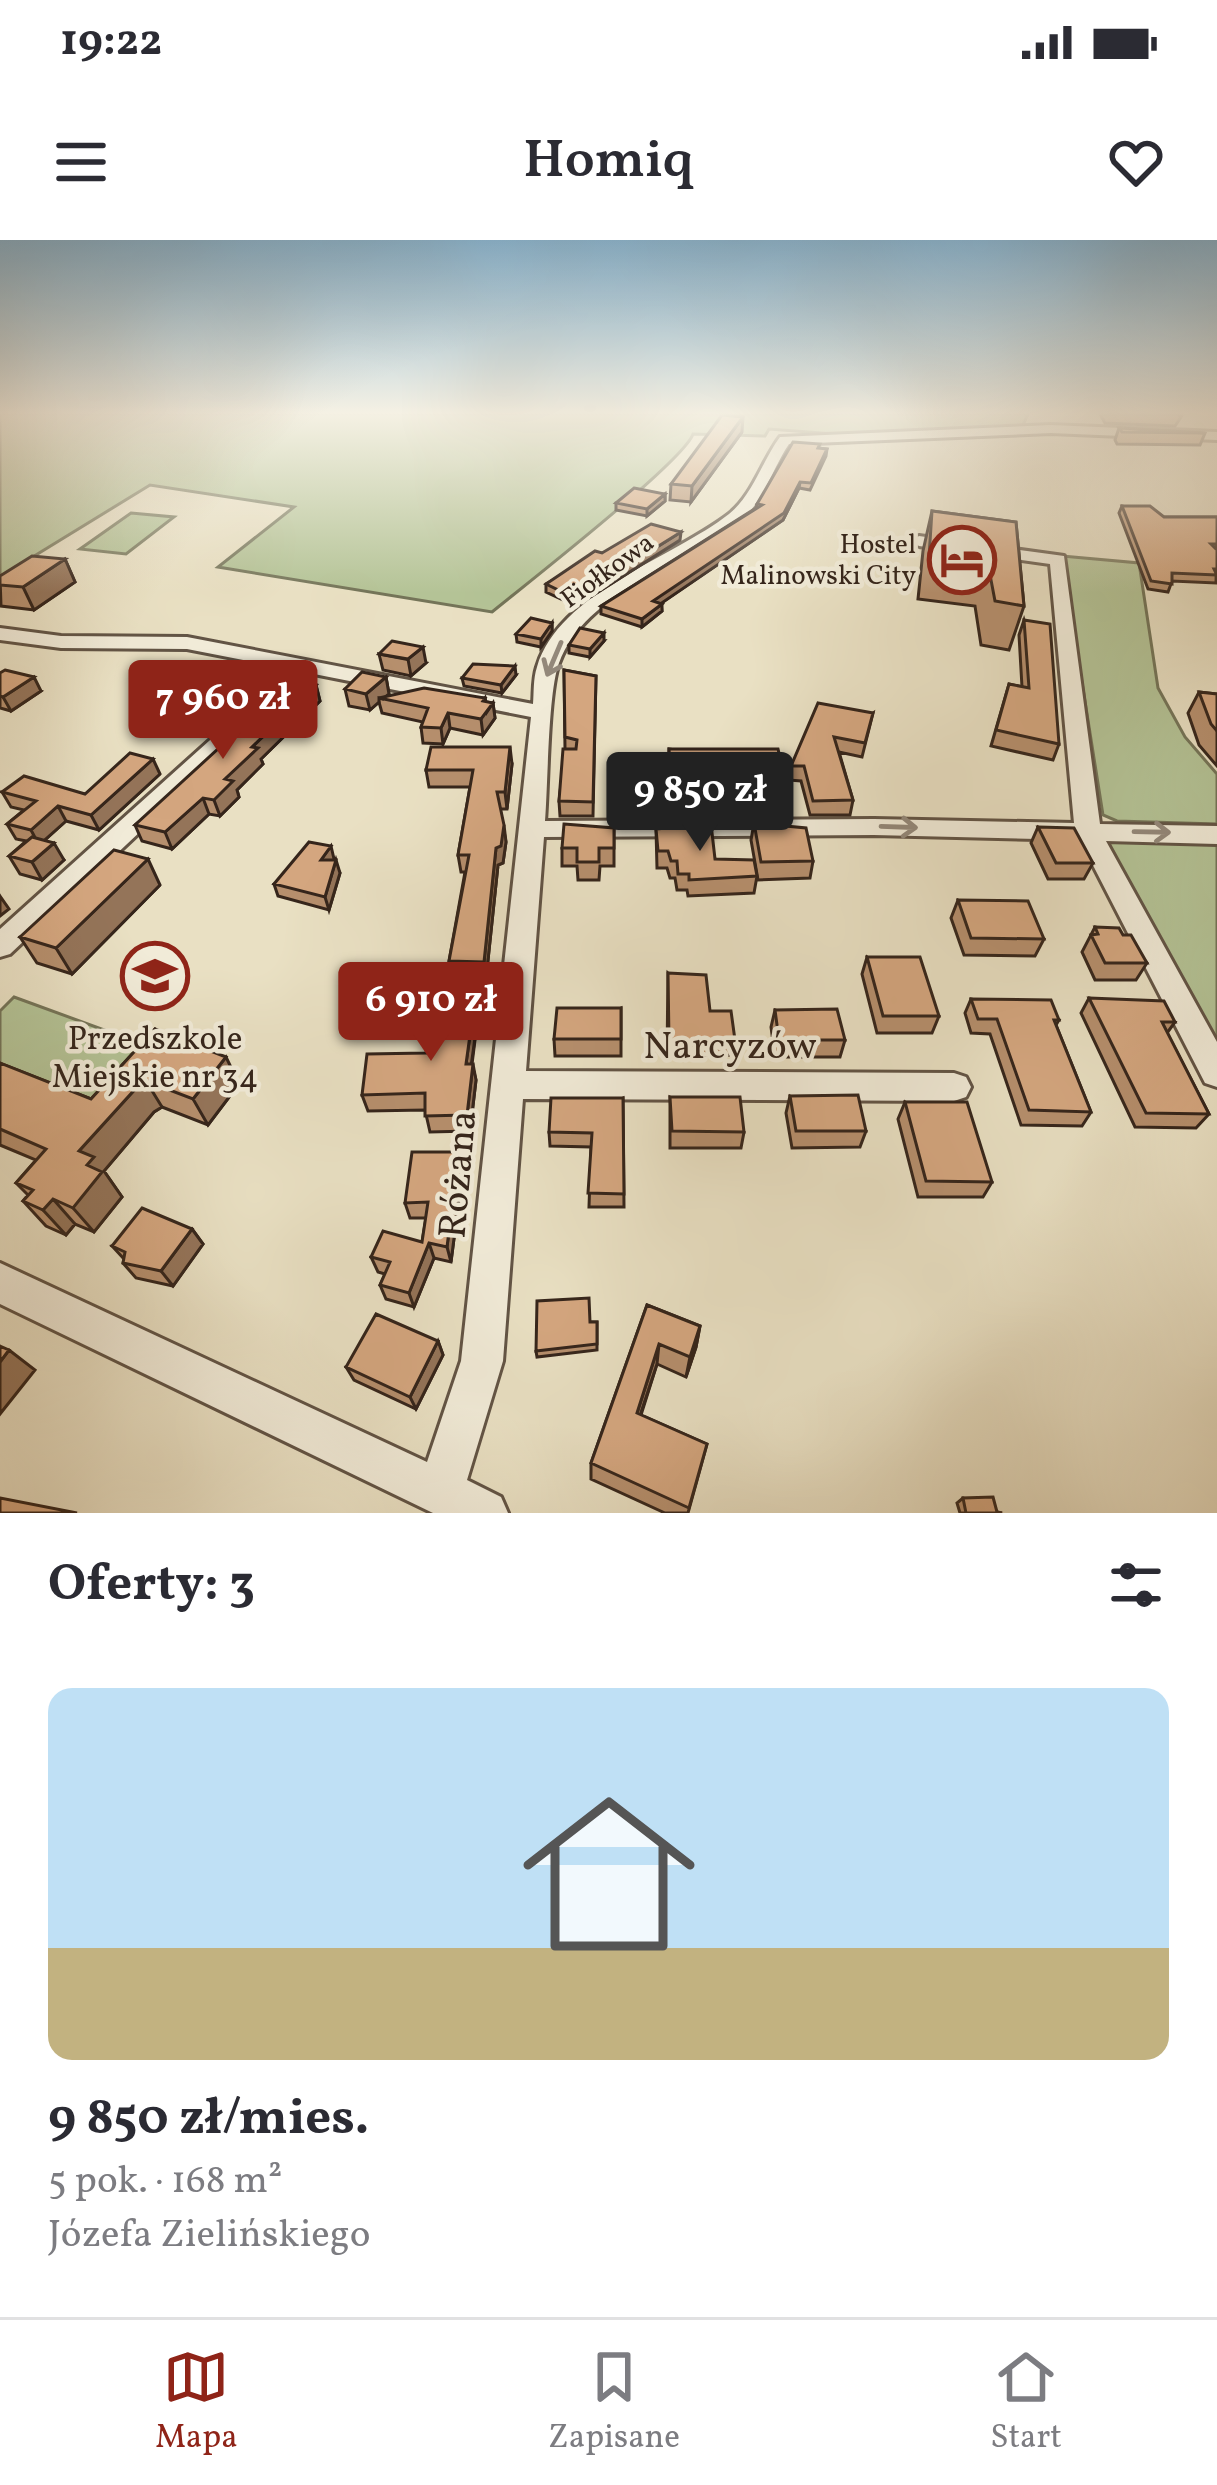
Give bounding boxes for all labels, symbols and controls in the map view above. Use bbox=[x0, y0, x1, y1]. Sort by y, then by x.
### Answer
text: 19:22 bbox=[60, 11, 163, 74]
text: Homiq bbox=[523, 125, 694, 200]
icon: menu bbox=[48, 129, 114, 195]
icon: heart bbox=[1103, 129, 1169, 195]
street label: Fiołkowa bbox=[554, 525, 663, 619]
hotel icon: Hostel Malinowski City bbox=[927, 525, 997, 595]
place label: Hostel Malinowski City bbox=[720, 527, 916, 596]
one-way arrow bbox=[542, 640, 563, 677]
pin: 7 960 zł bbox=[99, 660, 347, 762]
text: 7 960 zł bbox=[155, 672, 291, 726]
pin: 9 850 zł bbox=[576, 752, 824, 854]
text: 9 850 zł bbox=[633, 764, 767, 818]
one-way arrow bbox=[879, 816, 918, 839]
one-way arrow bbox=[1132, 821, 1171, 844]
school or university icon: Przedszkole Miejskie nr 34 bbox=[120, 941, 190, 1011]
pin: 6 910 zł bbox=[307, 962, 555, 1064]
text: 6 910 zł bbox=[365, 974, 497, 1028]
place label: Przedszkole Miejskie nr 34 bbox=[52, 1018, 258, 1102]
street label: Narcyzów bbox=[643, 1021, 817, 1075]
street label: Różana bbox=[427, 1108, 492, 1241]
text: Oferty: 3 bbox=[48, 1550, 255, 1621]
icon: filters bbox=[1103, 1552, 1169, 1618]
icon: home bbox=[501, 1766, 717, 1982]
text: 9 850 zł/mies. bbox=[48, 2084, 369, 2155]
text: 5 pok. · 168 m² bbox=[48, 2155, 282, 2209]
text: Józefa Zielińskiego bbox=[48, 2209, 371, 2263]
tab: Mapa bbox=[155, 2344, 238, 2462]
tab: Zapisane bbox=[548, 2344, 680, 2462]
tab: Start bbox=[990, 2344, 1062, 2462]

